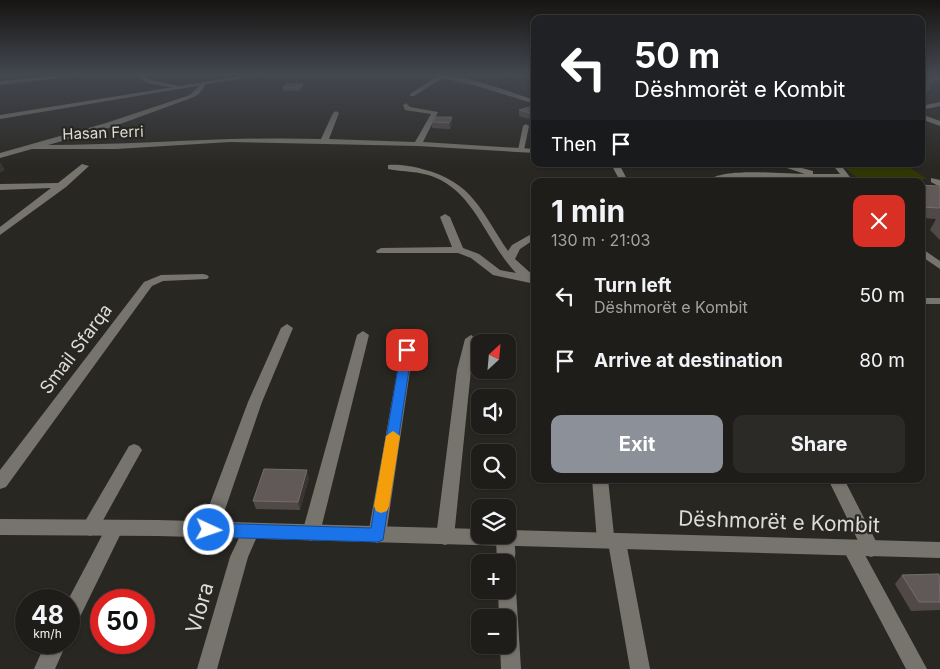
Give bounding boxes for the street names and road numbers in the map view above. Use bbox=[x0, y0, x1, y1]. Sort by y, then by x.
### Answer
street label: Hasan Ferri bbox=[62, 122, 144, 143]
street label: Smail Sfarqa bbox=[35, 300, 116, 398]
street label: Dëshmorët e Kombit bbox=[678, 505, 880, 538]
street label: Vlora bbox=[180, 579, 219, 636]

